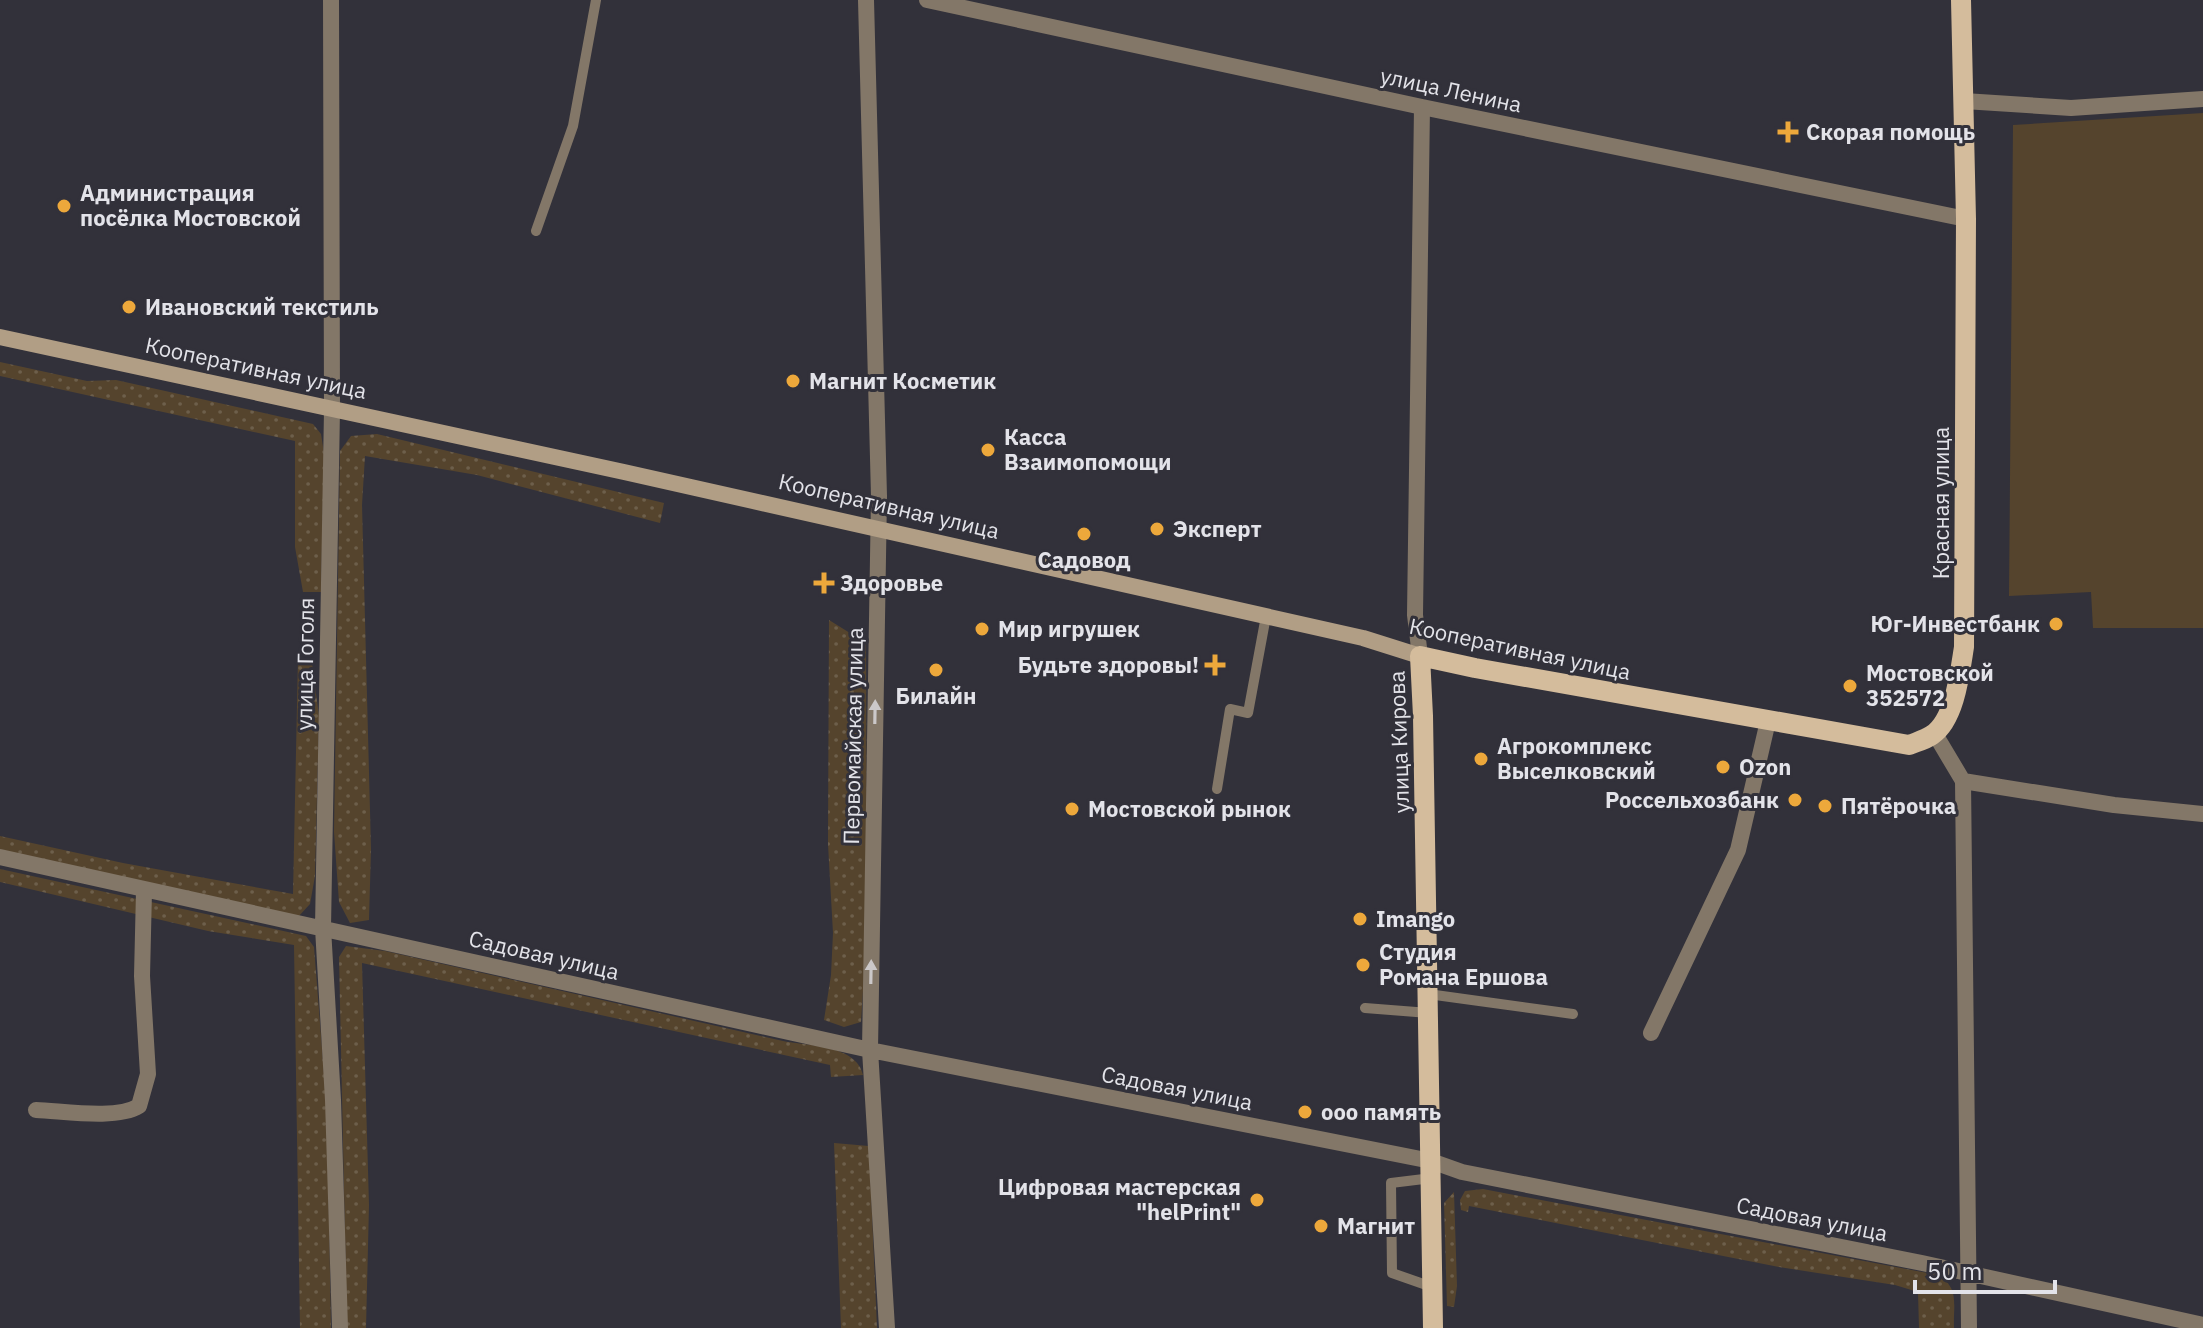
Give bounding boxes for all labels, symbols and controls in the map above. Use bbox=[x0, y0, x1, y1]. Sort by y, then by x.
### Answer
street label: улица Ленина bbox=[1378, 60, 1525, 119]
place label: Скорая помощь bbox=[1806, 117, 1975, 146]
marker: Скорая помощь bbox=[1777, 121, 1799, 143]
place label: Администрация посёлка Мостовской bbox=[80, 178, 301, 232]
marker: Администрация посёлка Мостовской bbox=[55, 197, 73, 215]
place label: Ивановский текстиль bbox=[145, 292, 379, 321]
marker: Ивановский текстиль bbox=[120, 298, 138, 316]
street label: Кооперативная улица bbox=[143, 330, 370, 405]
place label: Магнит Косметик bbox=[809, 366, 996, 395]
marker: Магнит Косметик bbox=[784, 372, 802, 390]
place label: Касса Взаимопомощи bbox=[1004, 422, 1171, 476]
street label: Красная улица bbox=[1926, 426, 1955, 579]
marker: Касса Взаимопомощи bbox=[979, 441, 997, 459]
street label: Кооперативная улица bbox=[776, 466, 1003, 545]
place label: Эксперт bbox=[1173, 514, 1262, 543]
marker: Эксперт bbox=[1148, 520, 1166, 538]
marker: Садовод bbox=[1075, 525, 1093, 543]
place label: Садовод bbox=[1037, 545, 1131, 574]
place label: Здоровье bbox=[840, 568, 943, 597]
marker: Здоровье bbox=[815, 574, 833, 592]
street label: улица Гоголя bbox=[289, 597, 320, 731]
place label: Юг-Инвестбанк bbox=[1871, 609, 2040, 638]
street label: Кооперативная улица bbox=[1407, 611, 1634, 686]
place label: Мир игрушек bbox=[998, 614, 1140, 643]
marker: Юг-Инвестбанк bbox=[2047, 615, 2065, 633]
marker: Мир игрушек bbox=[973, 620, 991, 638]
street label: Первомайская улица bbox=[836, 627, 869, 845]
place label: Будьте здоровы! bbox=[1018, 650, 1199, 679]
marker: Будьте здоровы! bbox=[1206, 656, 1224, 674]
place label: Мостовской 352572 bbox=[1866, 658, 1994, 712]
marker: Билайн bbox=[927, 661, 945, 679]
street label: улица Кирова bbox=[1382, 670, 1415, 814]
marker: Мостовской 352572 bbox=[1841, 677, 1859, 695]
place label: Билайн bbox=[896, 681, 976, 710]
one-way arrow bbox=[869, 699, 881, 724]
place label: Агрокомплекс Выселковский bbox=[1497, 731, 1656, 785]
marker: Агрокомплекс Выселковский bbox=[1472, 750, 1490, 768]
place label: Ozon bbox=[1739, 752, 1791, 781]
marker: Ozon bbox=[1714, 758, 1732, 776]
place label: Россельхозбанк bbox=[1605, 785, 1779, 814]
marker: Россельхозбанк bbox=[1786, 791, 1804, 809]
place label: Пятёрочка bbox=[1841, 791, 1956, 820]
place label: Мостовской рынок bbox=[1088, 794, 1291, 823]
marker: Пятёрочка bbox=[1816, 797, 1834, 815]
marker: Мостовской рынок bbox=[1063, 800, 1081, 818]
place label: Imango bbox=[1376, 904, 1455, 933]
marker: Imango bbox=[1351, 910, 1369, 928]
street label: Садовая улица bbox=[466, 923, 622, 986]
place label: Студия Романа Ершова bbox=[1379, 937, 1548, 991]
marker: Студия Романа Ершова bbox=[1354, 956, 1372, 974]
one-way arrow bbox=[865, 959, 877, 984]
street label: Садовая улица bbox=[1099, 1059, 1255, 1116]
place label: ооо память bbox=[1321, 1097, 1441, 1126]
marker: ооо память bbox=[1296, 1103, 1314, 1121]
place label: Цифровая мастерская "helPrint" bbox=[998, 1172, 1241, 1226]
street label: Садовая улица bbox=[1734, 1190, 1890, 1247]
marker: Цифровая мастерская "helPrint" bbox=[1248, 1191, 1266, 1209]
place label: Магнит bbox=[1337, 1211, 1415, 1240]
marker: Магнит bbox=[1312, 1217, 1330, 1235]
scale bar bbox=[1915, 1244, 2055, 1294]
text: 50 m bbox=[1927, 1255, 1982, 1287]

